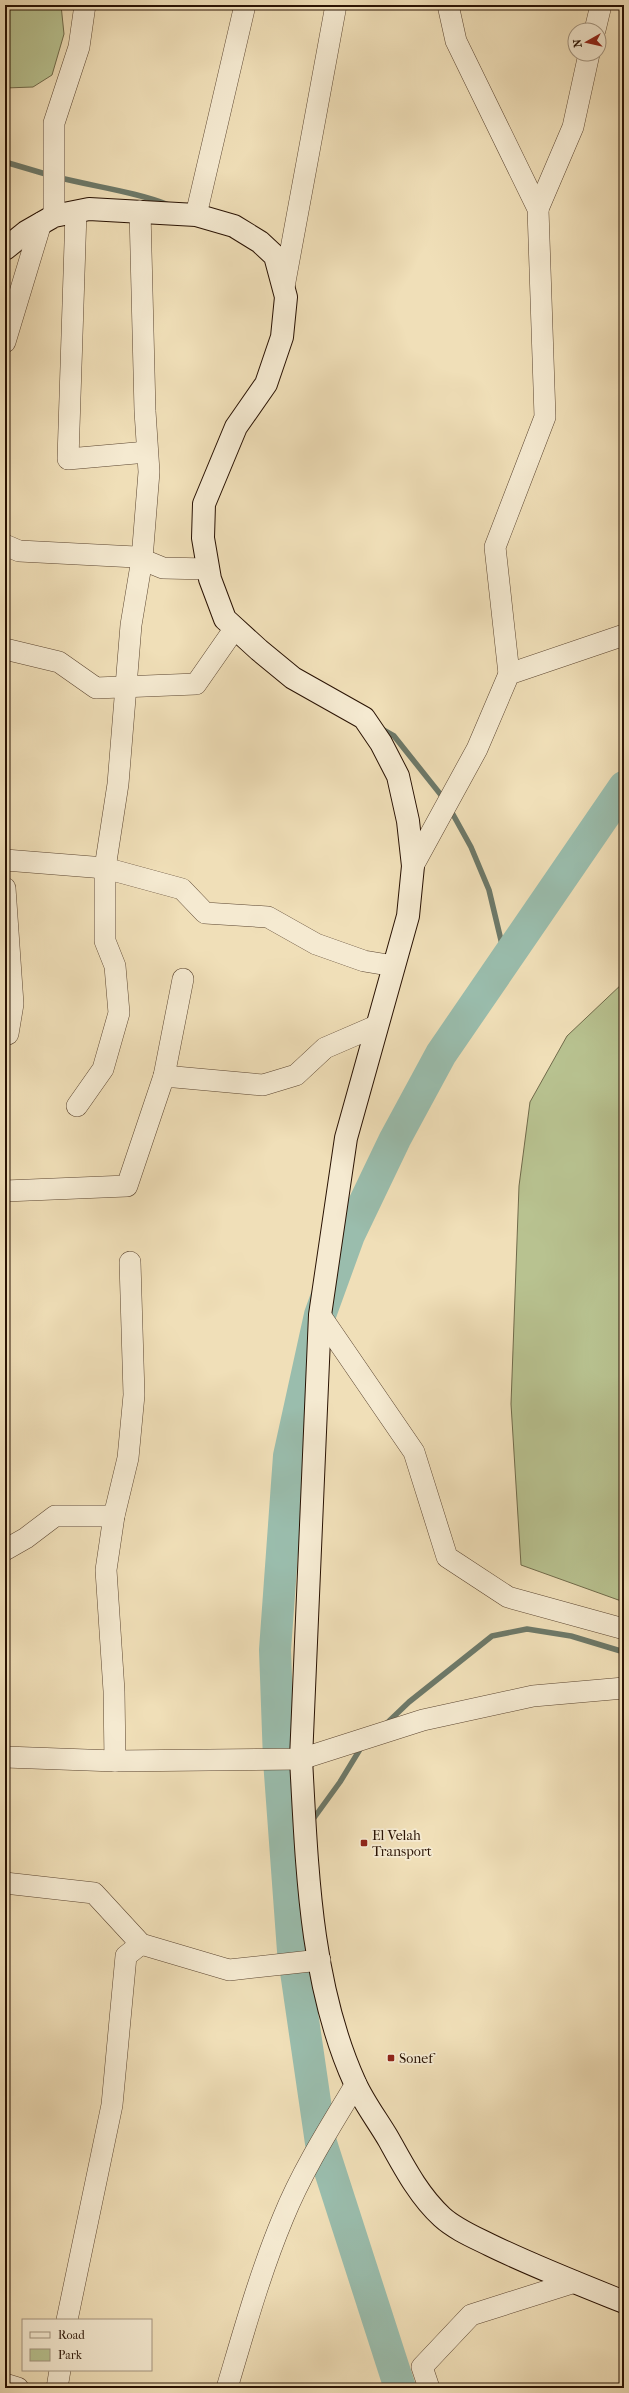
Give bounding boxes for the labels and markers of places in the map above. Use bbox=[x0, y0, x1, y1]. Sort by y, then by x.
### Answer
place label: El Velah Transport bbox=[372, 1827, 432, 1860]
marker: El Velah Transport bbox=[359, 1838, 369, 1848]
place label: Sonef bbox=[399, 2050, 436, 2067]
marker: Sonef bbox=[386, 2053, 396, 2063]

